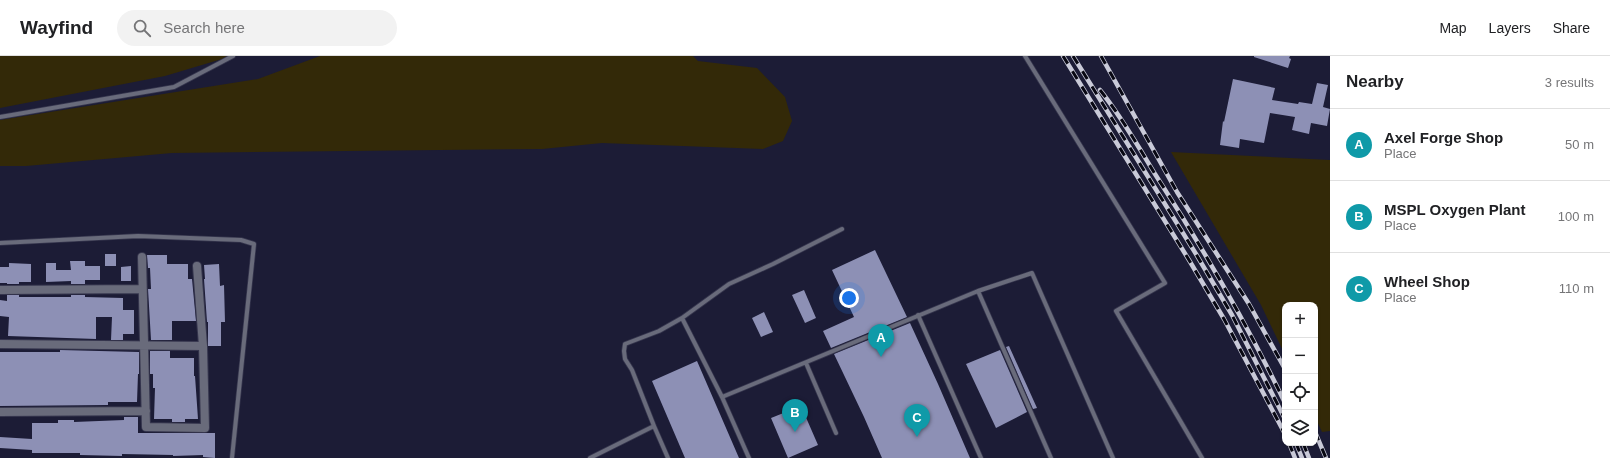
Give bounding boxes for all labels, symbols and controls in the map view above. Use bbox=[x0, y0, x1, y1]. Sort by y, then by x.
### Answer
search box bbox=[117, 10, 397, 46]
text: Wayfind bbox=[20, 17, 93, 38]
icon: search bbox=[131, 17, 153, 39]
text: Search here bbox=[163, 19, 245, 36]
text: Map bbox=[1439, 20, 1467, 36]
text: Layers bbox=[1489, 20, 1531, 36]
text: Share bbox=[1553, 20, 1590, 36]
text: Nearby bbox=[1346, 72, 1404, 91]
text: 3 results bbox=[1545, 75, 1594, 90]
text: Axel Forge Shop bbox=[1384, 129, 1503, 146]
text: A bbox=[1354, 137, 1364, 152]
text: 50 m bbox=[1565, 137, 1594, 152]
text: Place bbox=[1384, 146, 1417, 161]
text: MSPL Oxygen Plant bbox=[1384, 201, 1525, 218]
text: B bbox=[1354, 209, 1364, 224]
text: 100 m bbox=[1558, 209, 1594, 224]
text: Place bbox=[1384, 218, 1417, 233]
text: Wheel Shop bbox=[1384, 273, 1470, 290]
text: C bbox=[1354, 281, 1364, 296]
text: 110 m bbox=[1559, 281, 1594, 296]
your location bbox=[839, 288, 859, 308]
text: Place bbox=[1384, 290, 1417, 305]
map controls bbox=[1282, 302, 1318, 446]
button: + bbox=[1282, 302, 1318, 338]
pin: A bbox=[868, 324, 894, 357]
button: − bbox=[1282, 338, 1318, 374]
button: locate bbox=[1282, 374, 1318, 410]
pin: B bbox=[782, 399, 808, 432]
pin: C bbox=[904, 404, 930, 437]
button: layers bbox=[1282, 410, 1318, 446]

